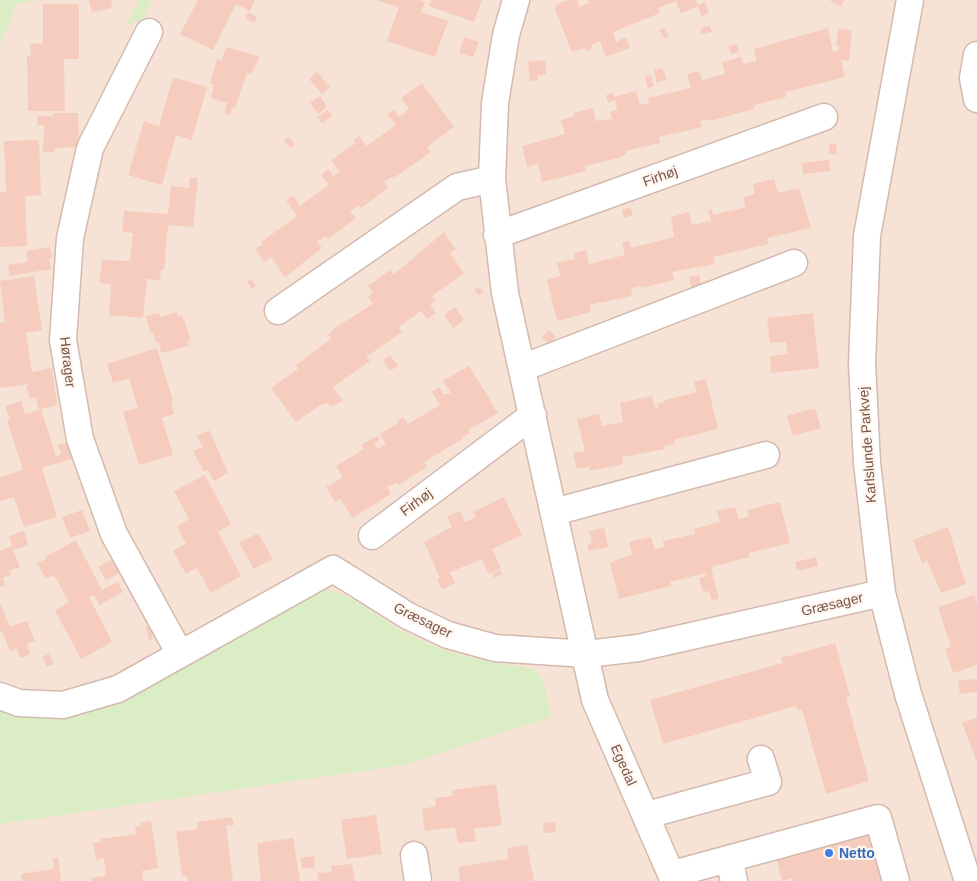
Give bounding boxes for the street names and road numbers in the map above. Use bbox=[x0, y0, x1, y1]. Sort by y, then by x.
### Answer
street label: Firhøj bbox=[640, 162, 680, 190]
street label: Hørager bbox=[57, 336, 79, 389]
street label: Karlslunde Parkvej bbox=[855, 386, 879, 504]
street label: Firhøj bbox=[397, 485, 435, 519]
street label: Græsager bbox=[799, 589, 865, 619]
street label: Græsager bbox=[391, 599, 455, 641]
street label: Egedal bbox=[608, 742, 640, 788]

